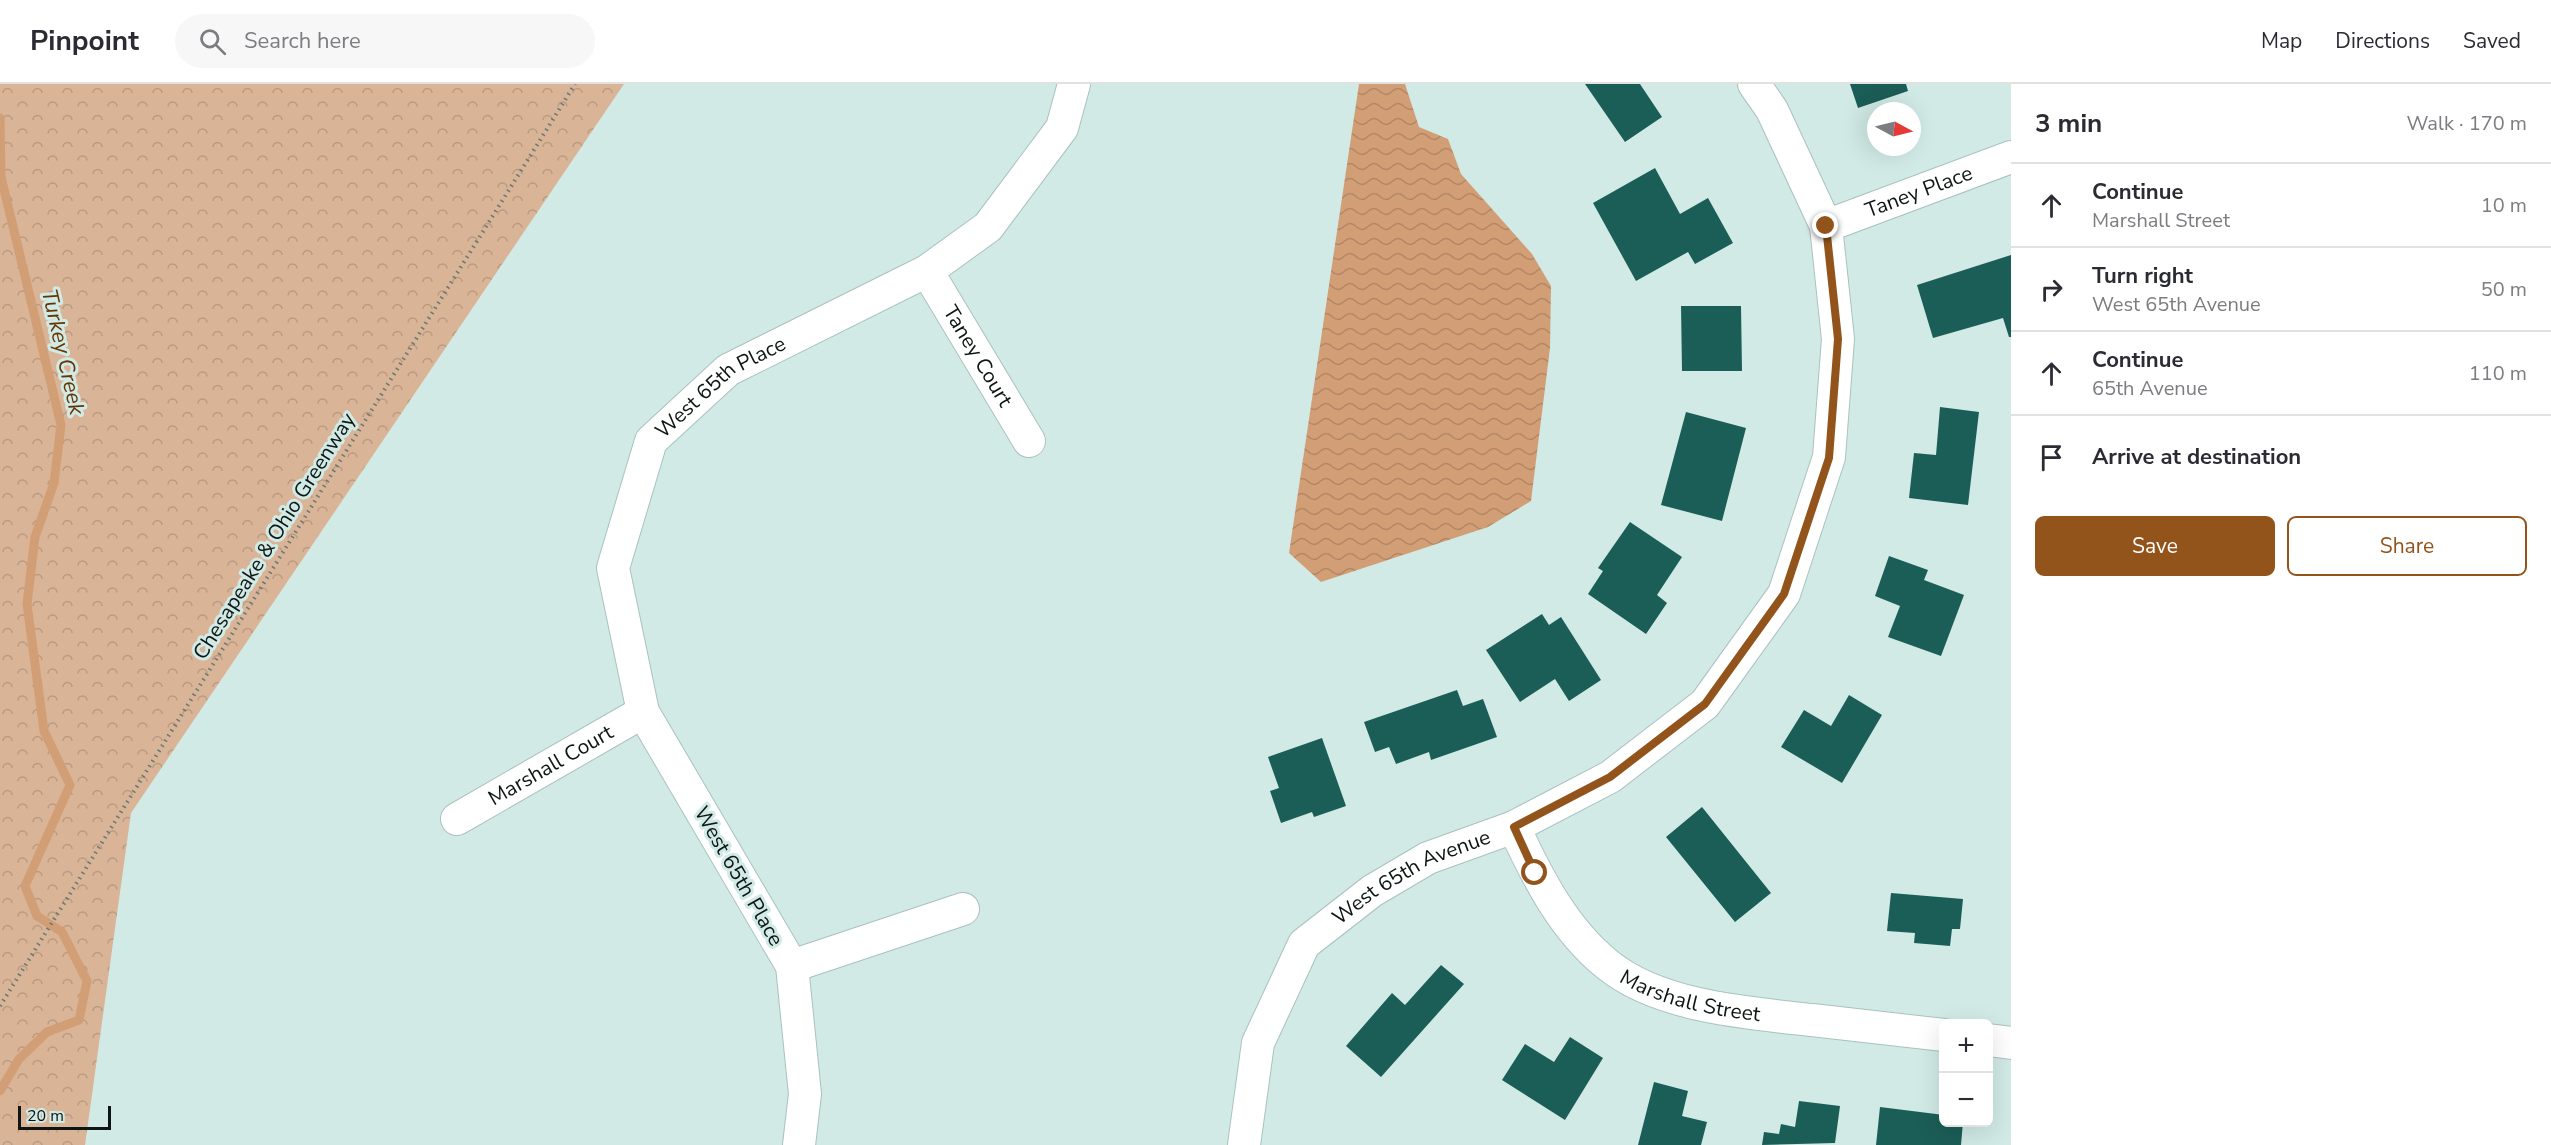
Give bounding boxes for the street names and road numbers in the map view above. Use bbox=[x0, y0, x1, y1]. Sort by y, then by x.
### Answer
street label: Taney Place bbox=[1861, 159, 1976, 224]
street label: Taney Court bbox=[937, 300, 1020, 412]
street label: West 65th Place bbox=[649, 330, 790, 444]
street label: Chesapeake & Ohio Greenway bbox=[186, 407, 362, 665]
street label: Marshall Court bbox=[483, 718, 619, 812]
street label: West 65th Place bbox=[688, 801, 790, 951]
street label: West 65th Avenue bbox=[1326, 823, 1494, 931]
street label: Marshall Street bbox=[1615, 963, 1763, 1028]

